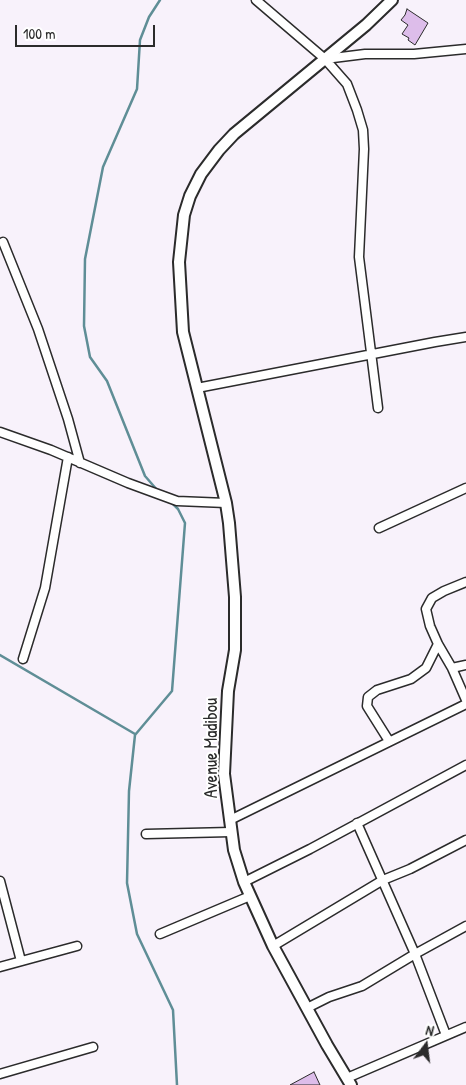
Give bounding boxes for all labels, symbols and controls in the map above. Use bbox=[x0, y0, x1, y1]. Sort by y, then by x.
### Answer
scale bar bbox=[18, 15, 158, 47]
text: 100 m bbox=[23, 23, 56, 44]
street label: Avenue Madibou bbox=[201, 698, 223, 798]
north arrow bbox=[401, 1020, 451, 1070]
text: N bbox=[424, 1020, 436, 1040]

